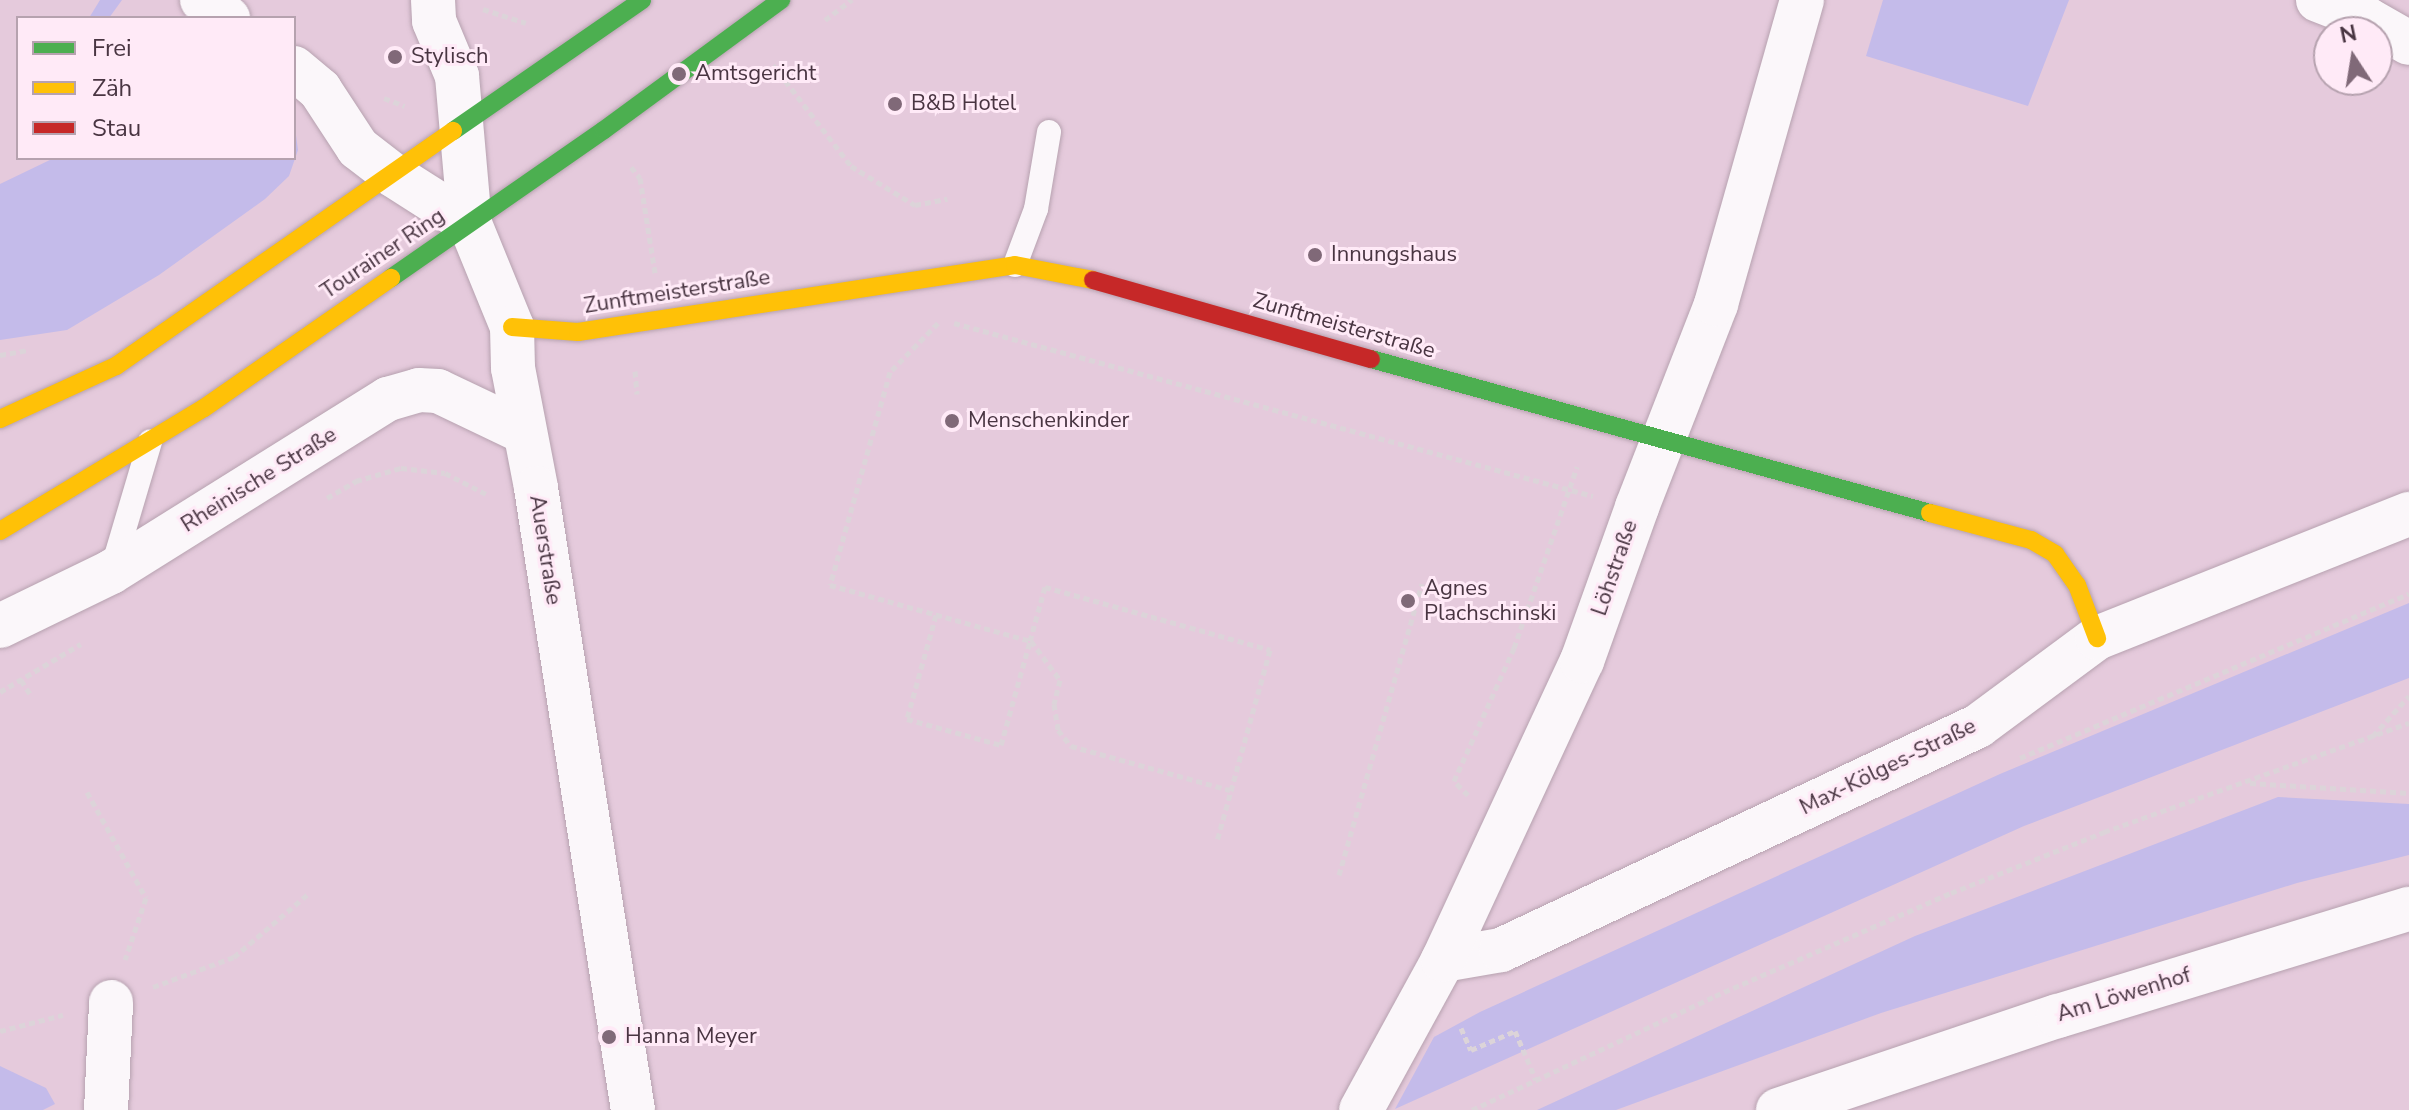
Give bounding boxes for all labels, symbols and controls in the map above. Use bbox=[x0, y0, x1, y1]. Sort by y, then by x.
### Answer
legend bbox=[16, 16, 296, 160]
north arrow bbox=[2313, 16, 2393, 96]
text: N bbox=[2337, 18, 2360, 51]
text: Frei bbox=[92, 32, 132, 64]
place label: Stylisch bbox=[411, 44, 489, 70]
marker: Stylisch bbox=[386, 48, 404, 66]
place label: Amtsgericht bbox=[695, 61, 816, 87]
marker: Amtsgericht bbox=[670, 65, 688, 83]
text: Zäh bbox=[92, 72, 132, 104]
place label: B&B Hotel bbox=[911, 91, 1016, 117]
marker: B&B Hotel bbox=[886, 95, 904, 113]
text: Stau bbox=[92, 112, 141, 144]
street label: Tourainer Ring bbox=[316, 203, 450, 305]
place label: Innungshaus bbox=[1331, 242, 1457, 268]
marker: Innungshaus bbox=[1306, 246, 1324, 264]
street label: Zunftmeisterstraße bbox=[582, 264, 772, 320]
street label: Zunftmeisterstraße bbox=[1250, 287, 1438, 365]
place label: Menschenkinder bbox=[968, 408, 1129, 434]
marker: Menschenkinder bbox=[943, 412, 961, 430]
street label: Rheinische Straße bbox=[176, 422, 342, 538]
street label: Auerstraße bbox=[523, 493, 567, 607]
street label: Löhstraße bbox=[1586, 517, 1644, 619]
place label: Agnes Plachschinski bbox=[1424, 575, 1556, 626]
marker: Agnes Plachschinski bbox=[1399, 592, 1417, 610]
street label: Max-Kölges-Straße bbox=[1796, 713, 1980, 821]
street label: Am Löwenhof bbox=[2054, 962, 2194, 1028]
place label: Hanna Meyer bbox=[625, 1024, 757, 1050]
marker: Hanna Meyer bbox=[600, 1028, 618, 1046]

